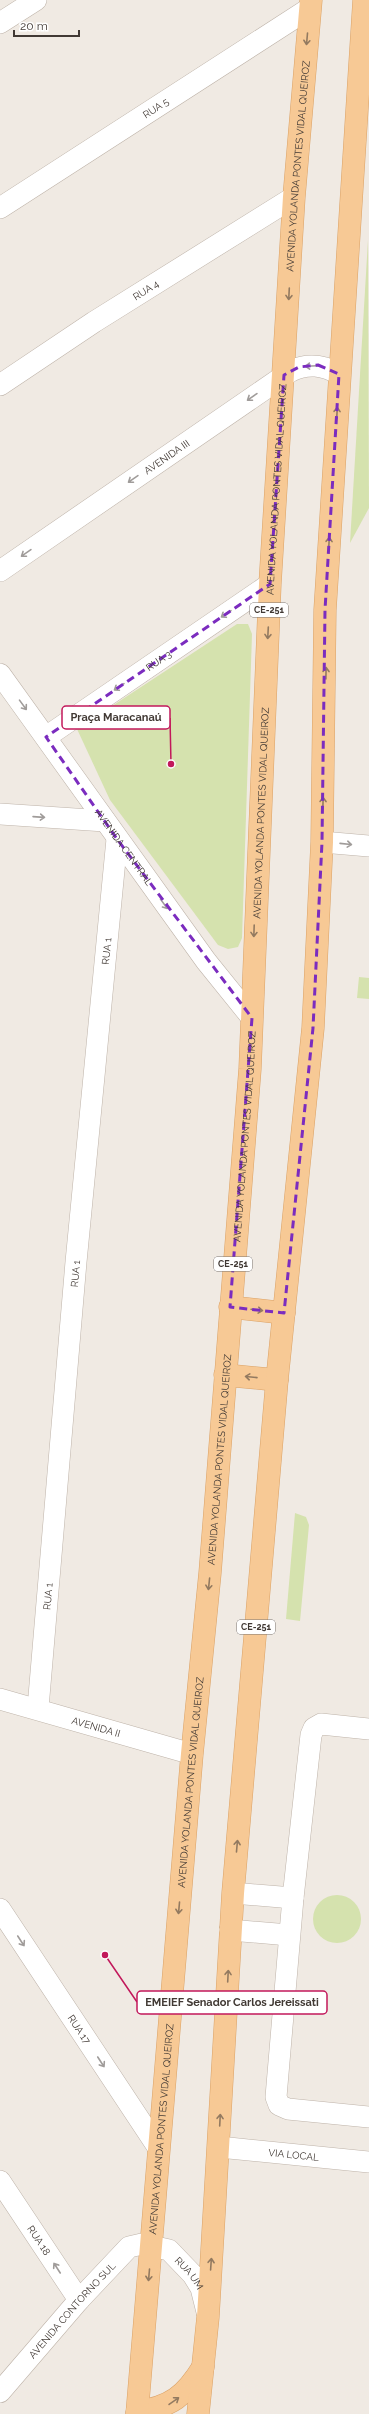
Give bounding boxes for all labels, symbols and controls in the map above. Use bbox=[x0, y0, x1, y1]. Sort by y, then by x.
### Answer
scale bar bbox=[14, 12, 79, 38]
text: 20 m bbox=[20, 19, 48, 33]
one-way arrow bbox=[304, 32, 311, 45]
street label: AVENIDA YOLANDA PONTES VIDAL QUEIROZ bbox=[284, 60, 312, 272]
street label: RUA 5 bbox=[141, 96, 171, 120]
street label: RUA 4 bbox=[131, 278, 161, 302]
one-way arrow bbox=[285, 287, 292, 300]
one-way arrow bbox=[305, 362, 318, 369]
street label: AVENIDA YOLANDA PONTES VIDAL QUEIROZ bbox=[265, 384, 288, 595]
one-way arrow bbox=[247, 393, 258, 401]
one-way arrow bbox=[333, 407, 340, 420]
street label: AVENIDA III bbox=[142, 438, 192, 476]
one-way arrow bbox=[128, 475, 139, 483]
one-way arrow bbox=[326, 537, 333, 550]
one-way arrow bbox=[21, 549, 32, 557]
road number: CE-251 bbox=[250, 603, 288, 617]
one-way arrow bbox=[221, 610, 232, 618]
one-way arrow bbox=[264, 626, 271, 639]
street label: RUA 3 bbox=[144, 648, 173, 673]
one-way arrow bbox=[322, 667, 330, 680]
one-way arrow bbox=[114, 683, 125, 691]
one-way arrow bbox=[19, 699, 27, 710]
callout: Praça Maracanaú bbox=[62, 706, 170, 729]
street label: AVENIDA YOLANDA PONTES VIDAL QUEIROZ bbox=[251, 707, 271, 919]
text: Praça Maracanaú bbox=[70, 711, 162, 724]
one-way arrow bbox=[319, 797, 327, 810]
street label: AVENIDA CENTRAL bbox=[93, 807, 155, 888]
one-way arrow bbox=[32, 813, 45, 821]
one-way arrow bbox=[339, 840, 352, 848]
one-way arrow bbox=[160, 899, 169, 910]
one-way arrow bbox=[251, 924, 258, 937]
street label: RUA 1 bbox=[100, 936, 113, 965]
street label: AVENIDA YOLANDA PONTES VIDAL QUEIROZ bbox=[231, 1031, 258, 1242]
road number: CE-251 bbox=[214, 1257, 252, 1271]
street label: RUA 1 bbox=[69, 1259, 82, 1288]
one-way arrow bbox=[250, 1306, 263, 1314]
street label: AVENIDA YOLANDA PONTES VIDAL QUEIROZ bbox=[206, 1354, 233, 1565]
one-way arrow bbox=[245, 1373, 258, 1381]
one-way arrow bbox=[205, 1577, 212, 1590]
street label: RUA 1 bbox=[41, 1582, 55, 1610]
road number: CE-251 bbox=[237, 1620, 275, 1634]
street label: AVENIDA YOLANDA PONTES VIDAL QUEIROZ bbox=[176, 1676, 206, 1888]
street label: AVENIDA II bbox=[70, 1715, 122, 1739]
one-way arrow bbox=[234, 1840, 241, 1853]
one-way arrow bbox=[176, 1901, 183, 1914]
one-way arrow bbox=[18, 1935, 26, 1947]
one-way arrow bbox=[225, 1970, 232, 1983]
callout: EMEIEF Senador Carlos Jereissati bbox=[137, 1991, 327, 2014]
text: EMEIEF Senador Carlos Jereissati bbox=[145, 1996, 319, 2009]
street label: RUA 17 bbox=[66, 2013, 93, 2046]
street label: AVENIDA YOLANDA PONTES VIDAL QUEIROZ bbox=[147, 2023, 176, 2235]
one-way arrow bbox=[97, 2056, 105, 2067]
one-way arrow bbox=[217, 2114, 224, 2127]
street label: VIA LOCAL bbox=[268, 2147, 320, 2163]
street label: RUA 18 bbox=[25, 2224, 53, 2257]
street label: RUA UM bbox=[172, 2255, 206, 2292]
one-way arrow bbox=[208, 2258, 215, 2271]
street label: AVENIDA CONTORNO SUL bbox=[27, 2260, 118, 2360]
one-way arrow bbox=[53, 2263, 61, 2274]
one-way arrow bbox=[146, 2268, 153, 2281]
one-way arrow bbox=[168, 2397, 179, 2405]

